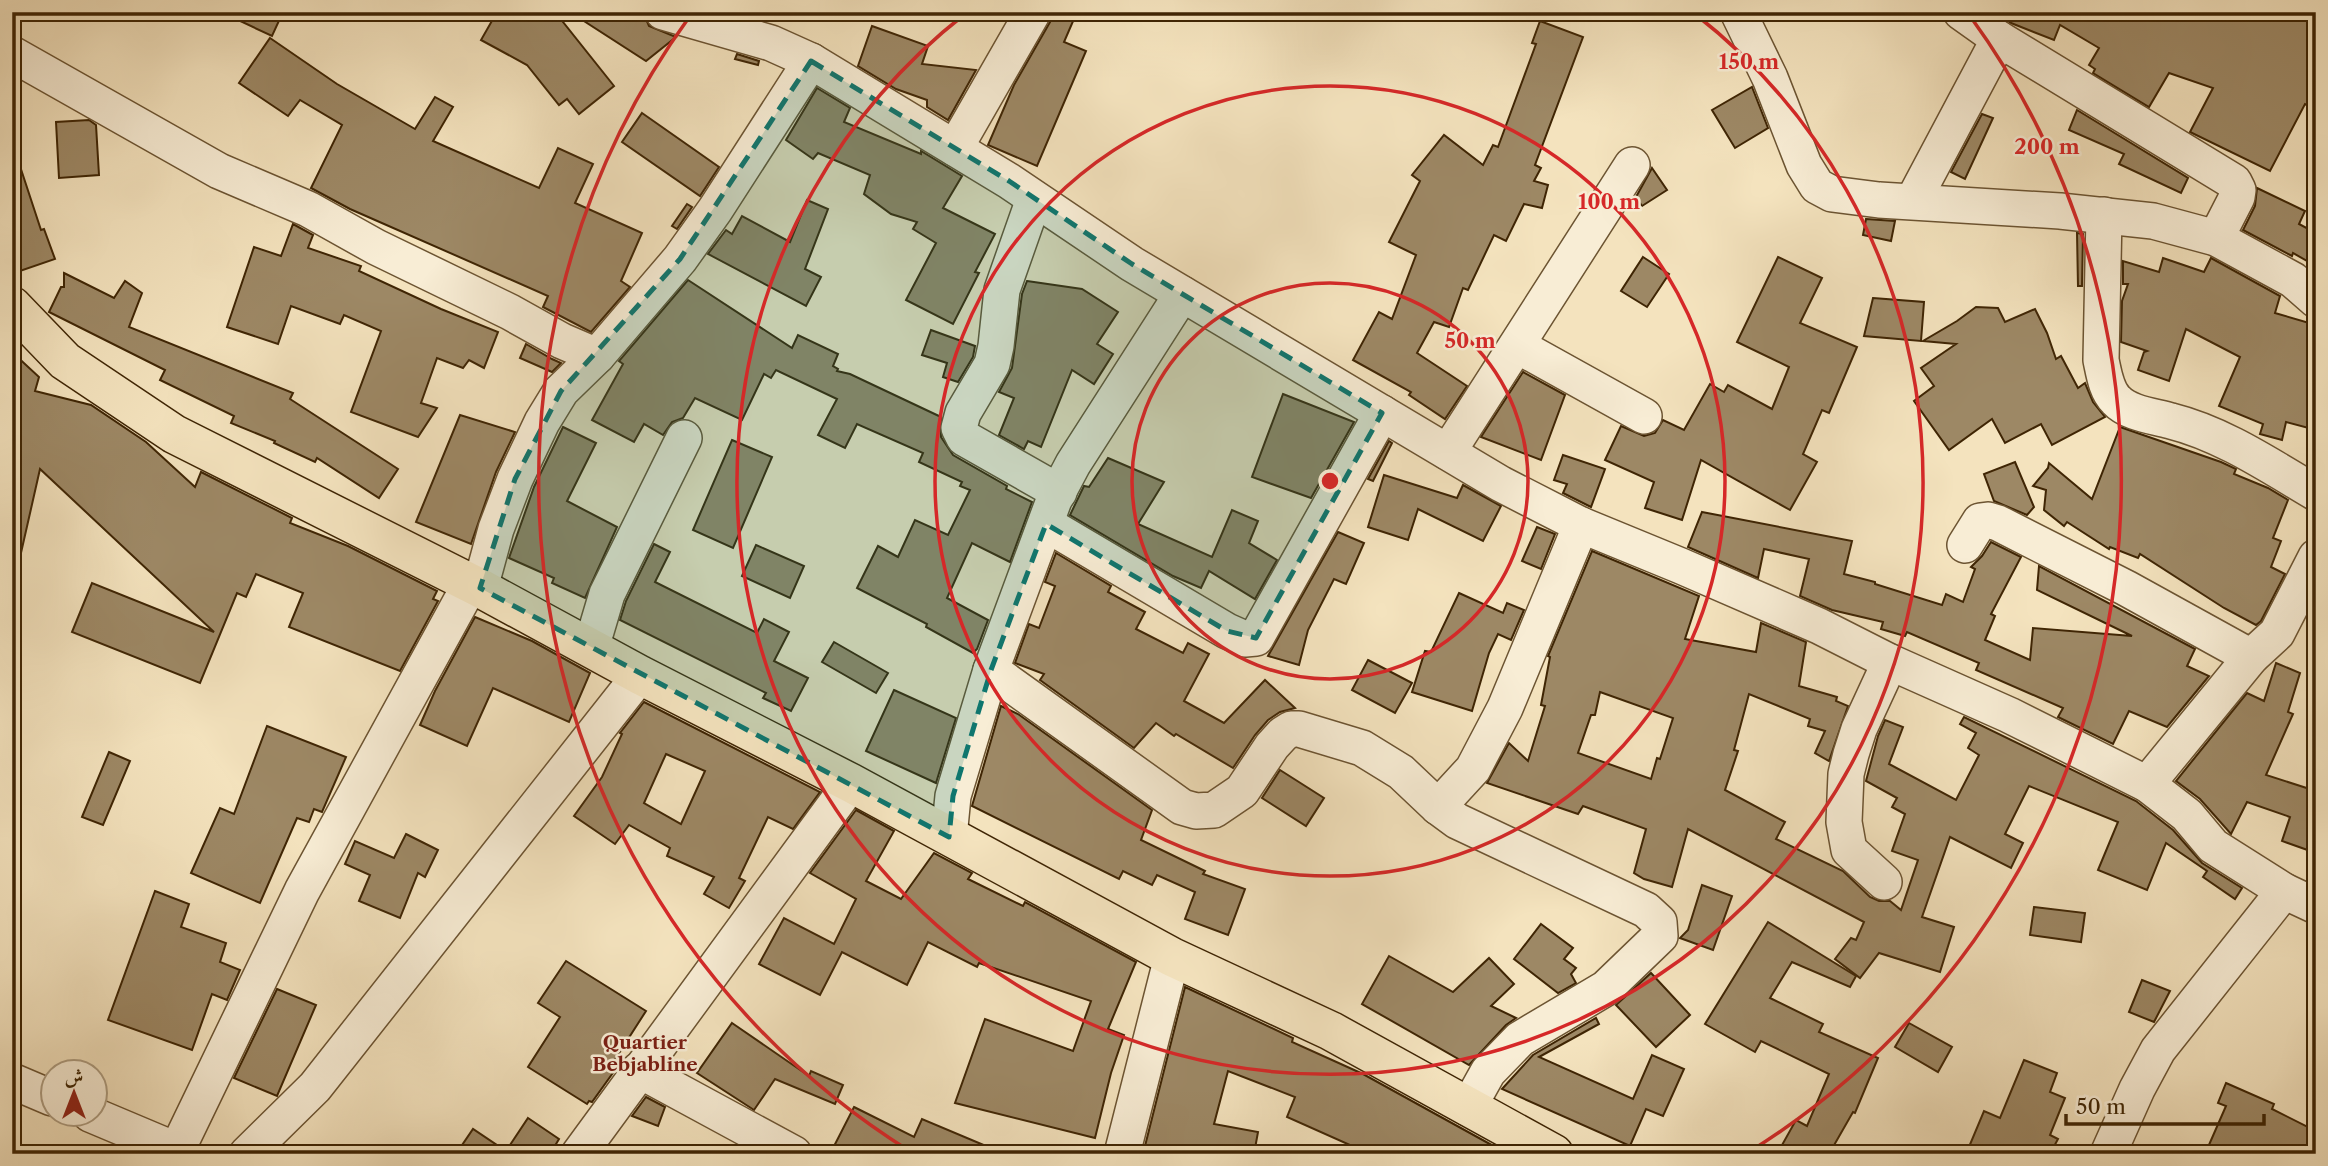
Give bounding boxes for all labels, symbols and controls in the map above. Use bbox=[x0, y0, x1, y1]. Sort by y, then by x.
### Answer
text: 150 m bbox=[1719, 49, 1779, 74]
text: 200 m bbox=[2014, 134, 2080, 159]
text: 100 m bbox=[1578, 189, 1640, 214]
text: 50 m bbox=[1444, 328, 1496, 353]
centre of rings bbox=[1318, 469, 1342, 493]
district label: Quartier Bebjabline bbox=[592, 1031, 698, 1076]
north arrow bbox=[38, 1058, 108, 1128]
text: ش bbox=[65, 1065, 83, 1088]
scale bar bbox=[2066, 1082, 2263, 1126]
text: 50 m bbox=[2076, 1094, 2126, 1119]

